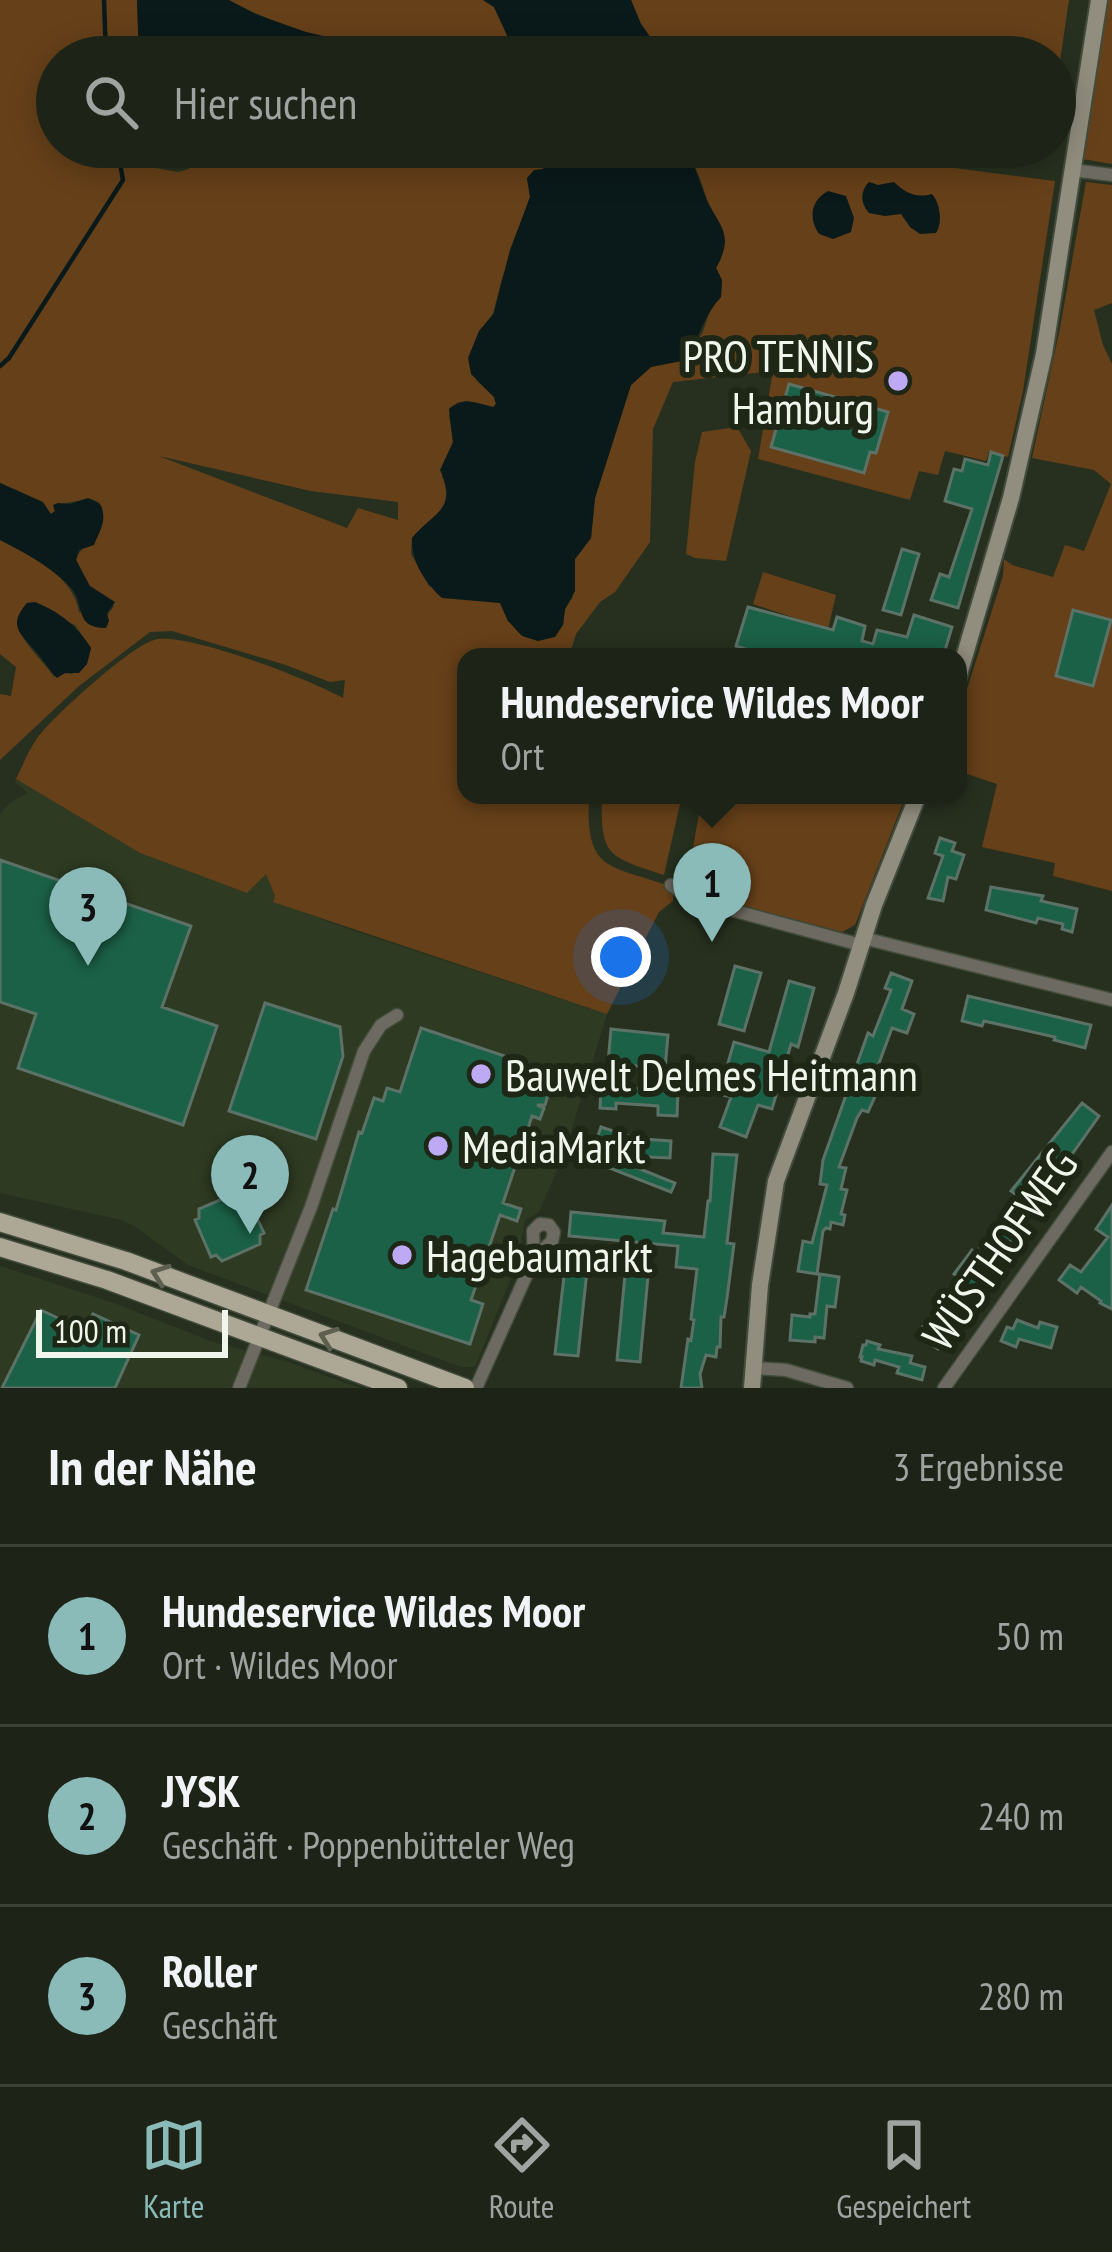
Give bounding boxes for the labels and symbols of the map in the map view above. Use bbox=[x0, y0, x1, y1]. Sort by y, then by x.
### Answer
place label: PRO TENNIS Hamburg bbox=[683, 326, 874, 436]
marker: PRO TENNIS Hamburg bbox=[885, 368, 911, 394]
pin: 1 bbox=[673, 843, 751, 942]
pin: 3 bbox=[49, 867, 127, 966]
your location bbox=[591, 927, 651, 987]
place label: Bauwelt Delmes Heitmann bbox=[505, 1045, 918, 1103]
marker: Bauwelt Delmes Heitmann bbox=[468, 1061, 494, 1087]
place label: MediaMarkt bbox=[462, 1117, 646, 1175]
marker: MediaMarkt bbox=[425, 1133, 451, 1159]
pin: 2 bbox=[211, 1135, 289, 1234]
street label: WÜSTHOFWEG bbox=[909, 1137, 1089, 1361]
place label: Hagebaumarkt bbox=[426, 1226, 653, 1284]
marker: Hagebaumarkt bbox=[389, 1242, 415, 1268]
one-way arrow bbox=[151, 1264, 172, 1288]
scale bar bbox=[36, 1304, 228, 1357]
one-way arrow bbox=[318, 1327, 339, 1351]

